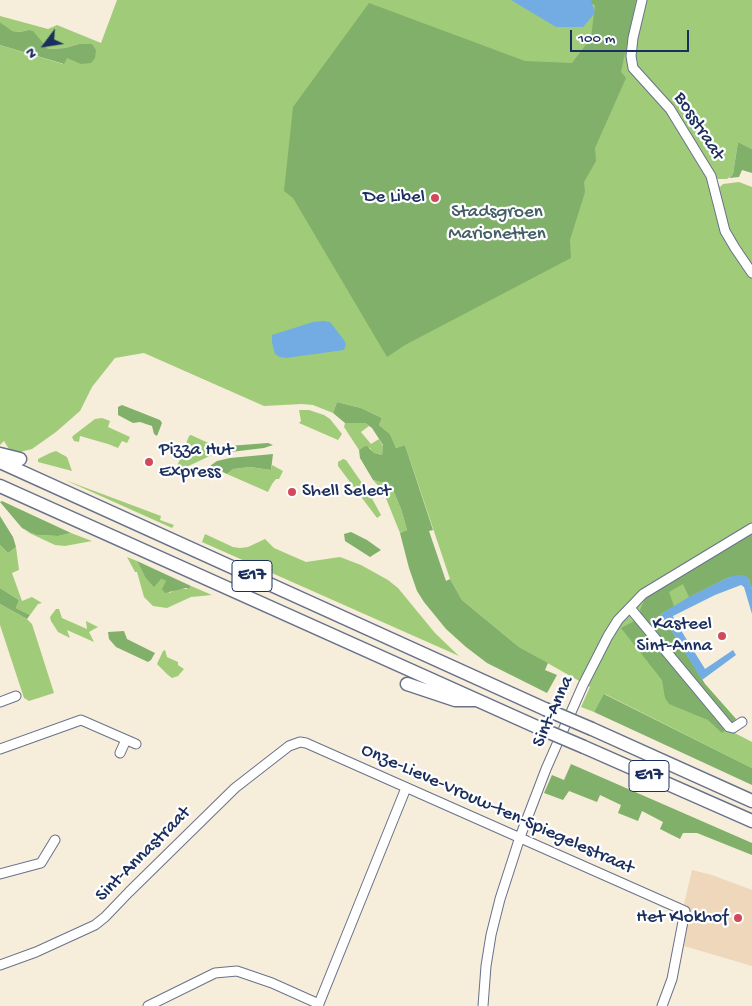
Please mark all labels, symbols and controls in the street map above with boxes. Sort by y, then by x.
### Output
north arrow [20,20,70,70]
scale bar [572,20,691,52]
text: 100 m [578,30,615,48]
text: N [22,45,41,61]
street label: Bosstraat [667,89,729,165]
place label: De Libel [363,187,425,209]
marker: De Libel [429,192,441,204]
park label: Stadsgroen Marionetten [448,202,546,246]
place label: Pizza Hut Express [159,440,233,484]
marker: Pizza Hut Express [143,456,155,468]
place label: Shell Select [302,481,391,503]
marker: Shell Select [286,486,298,498]
road number: E17 [232,560,272,592]
place label: Kasteel Sint-Anna [637,614,712,658]
marker: Kasteel Sint-Anna [716,630,728,642]
street label: Sint-Anna [528,673,580,751]
street label: Onze-Lieve-Vrouw-ten-Spiegelestraat [357,739,637,881]
road number: E17 [629,760,669,791]
street label: Sint-Annastraat [91,802,197,908]
place label: Het Klokhof [636,907,728,929]
marker: Het Klokhof [732,912,744,924]

